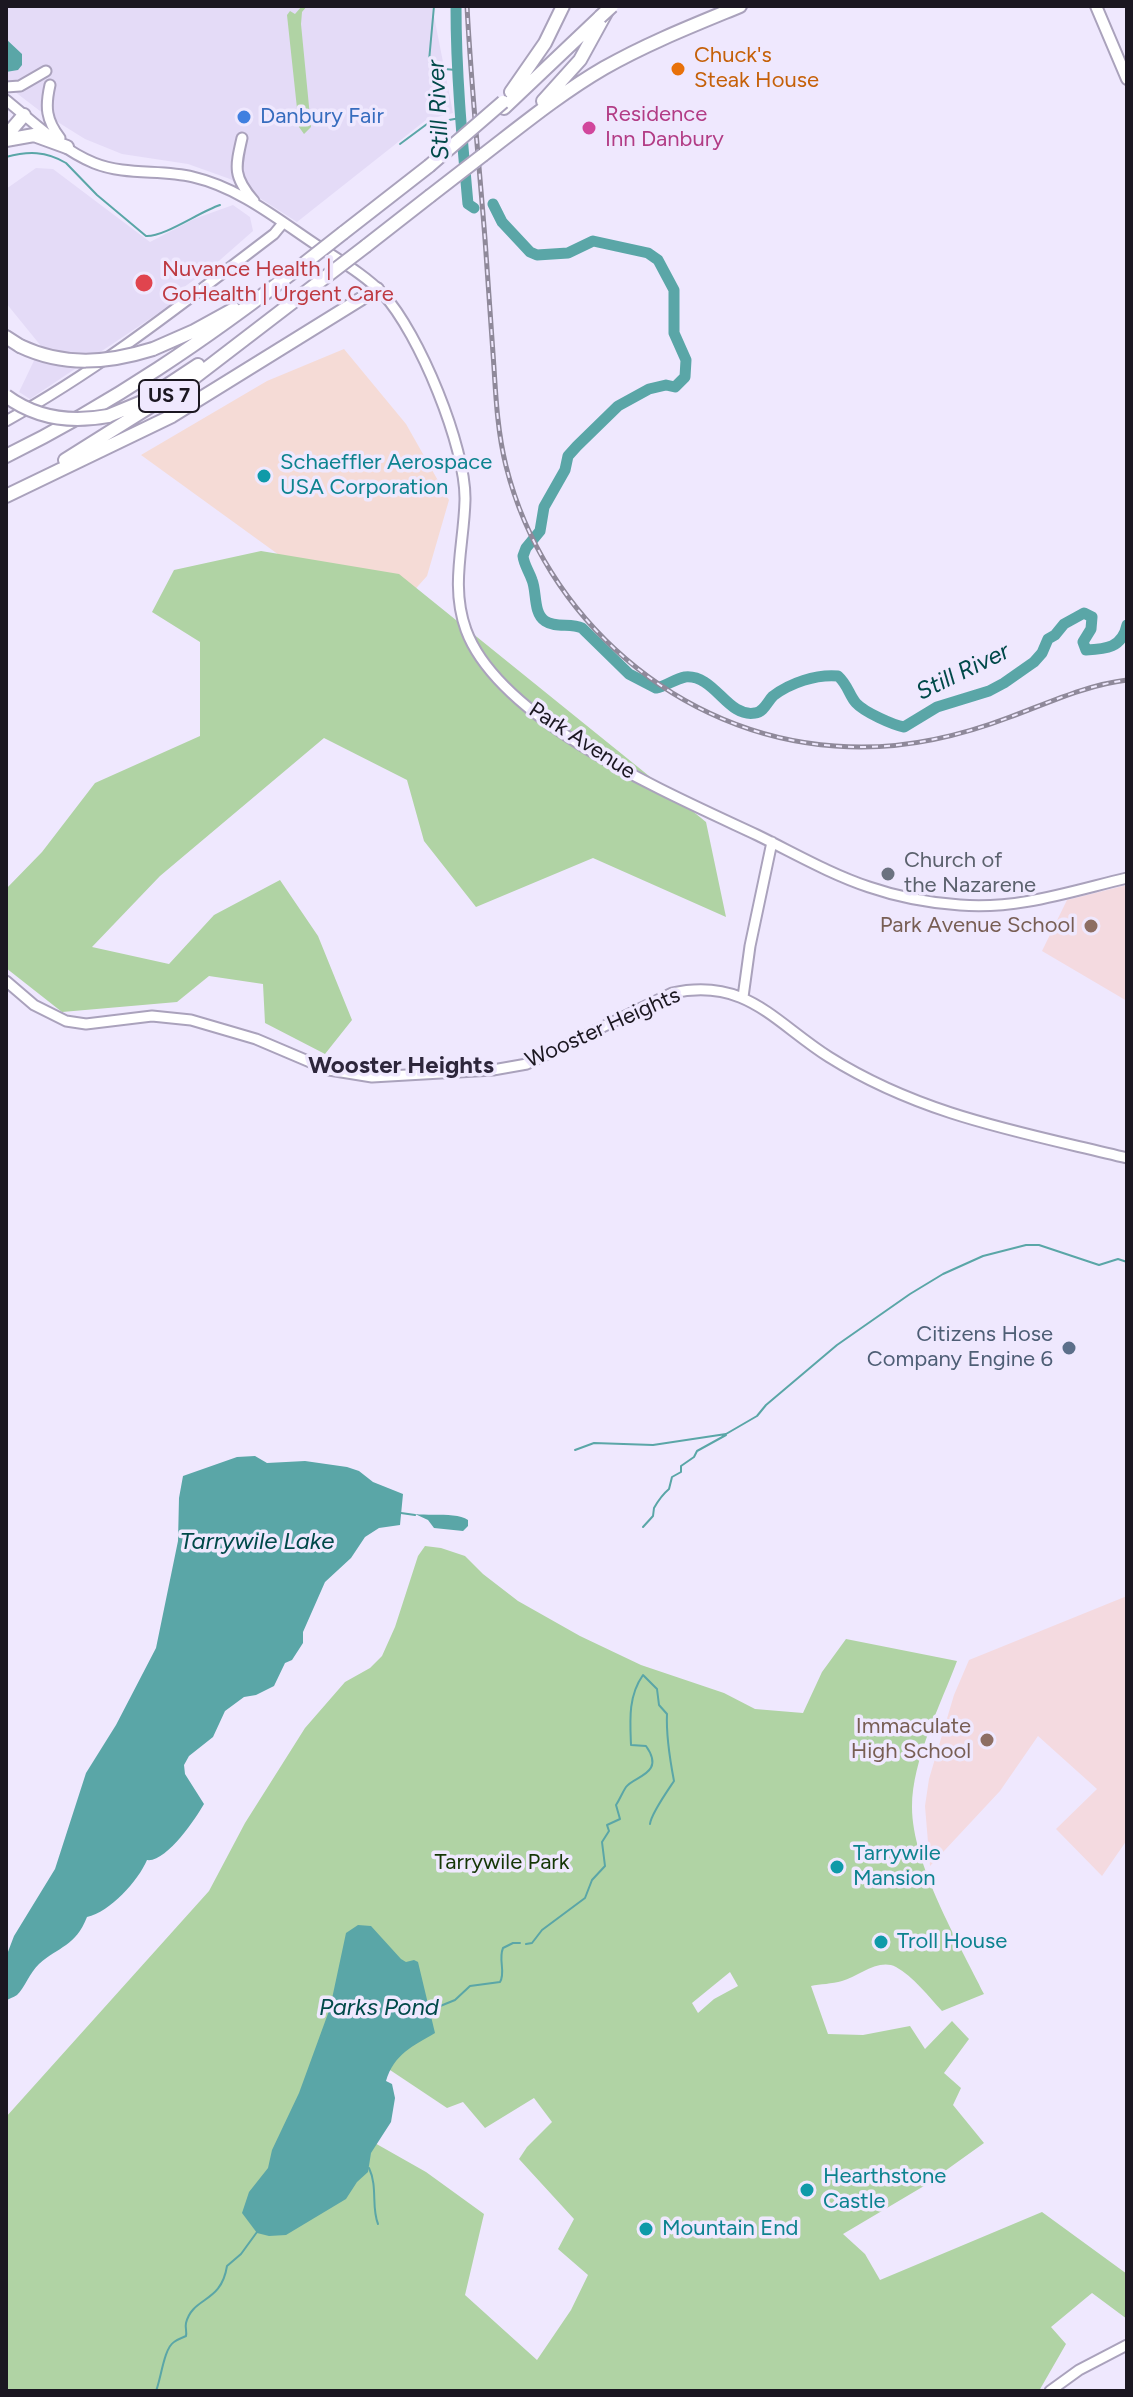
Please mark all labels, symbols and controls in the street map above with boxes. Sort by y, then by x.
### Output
place label: Chuck's Steak House [694,43,819,94]
water label: Still River [422,59,456,161]
marker: Chuck's Steak House [669,60,687,78]
place label: Residence Inn Danbury [605,102,724,154]
place label: Danbury Fair [260,104,384,130]
marker: Danbury Fair [235,108,253,126]
marker: Residence Inn Danbury [580,119,598,137]
place label: Nuvance Health | GoHealth | Urgent Care [162,257,394,308]
marker: Nuvance Health | GoHealth | Urgent Care [133,272,155,294]
road number: US 7 [139,380,199,412]
place label: Schaeffler Aerospace USA Corporation [280,450,492,502]
marker: Schaeffler Aerospace USA Corporation [255,467,273,485]
water label: Still River [912,637,1014,707]
street label: Park Avenue [524,697,640,785]
place label: Church of the Nazarene [904,848,1036,900]
marker: Church of the Nazarene [879,865,897,883]
place label: Park Avenue School [880,913,1075,939]
marker: Park Avenue School [1082,917,1100,935]
street label: Wooster Heights [522,982,684,1074]
district label: Wooster Heights [308,1052,494,1080]
place label: Citizens Hose Company Engine 6 [867,1322,1053,1374]
marker: Citizens Hose Company Engine 6 [1060,1339,1078,1357]
water label: Tarrywile Lake [180,1528,334,1556]
place label: Immaculate High School [851,1714,971,1766]
marker: Immaculate High School [978,1731,996,1749]
place label: Tarrywile Mansion [853,1841,941,1892]
park label: Tarrywile Park [435,1850,569,1876]
marker: Tarrywile Mansion [828,1858,846,1876]
place label: Troll House [897,1929,1007,1955]
marker: Troll House [872,1933,890,1951]
water label: Parks Pond [319,1994,439,2022]
place label: Hearthstone Castle [823,2164,946,2216]
marker: Hearthstone Castle [798,2181,816,2199]
place label: Mountain End [662,2216,798,2242]
marker: Mountain End [637,2220,655,2238]

